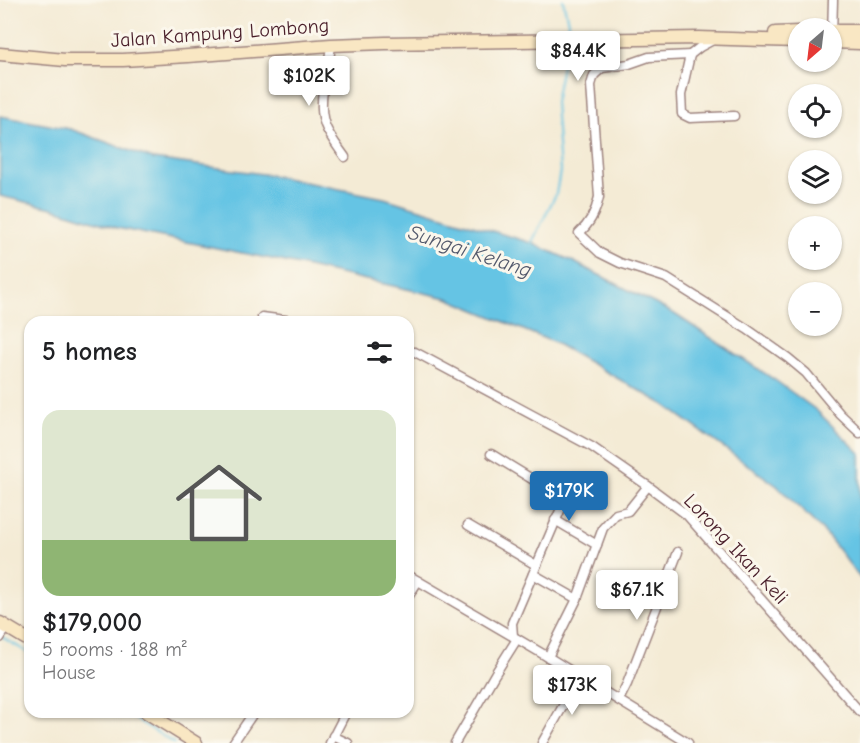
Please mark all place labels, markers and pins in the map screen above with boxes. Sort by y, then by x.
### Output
pin: $84.4K [529,31,627,82]
pin: $102K [267,56,351,107]
pin: $179K [527,471,611,522]
pin: $67.1K [588,570,686,621]
pin: $173K [530,665,614,716]

